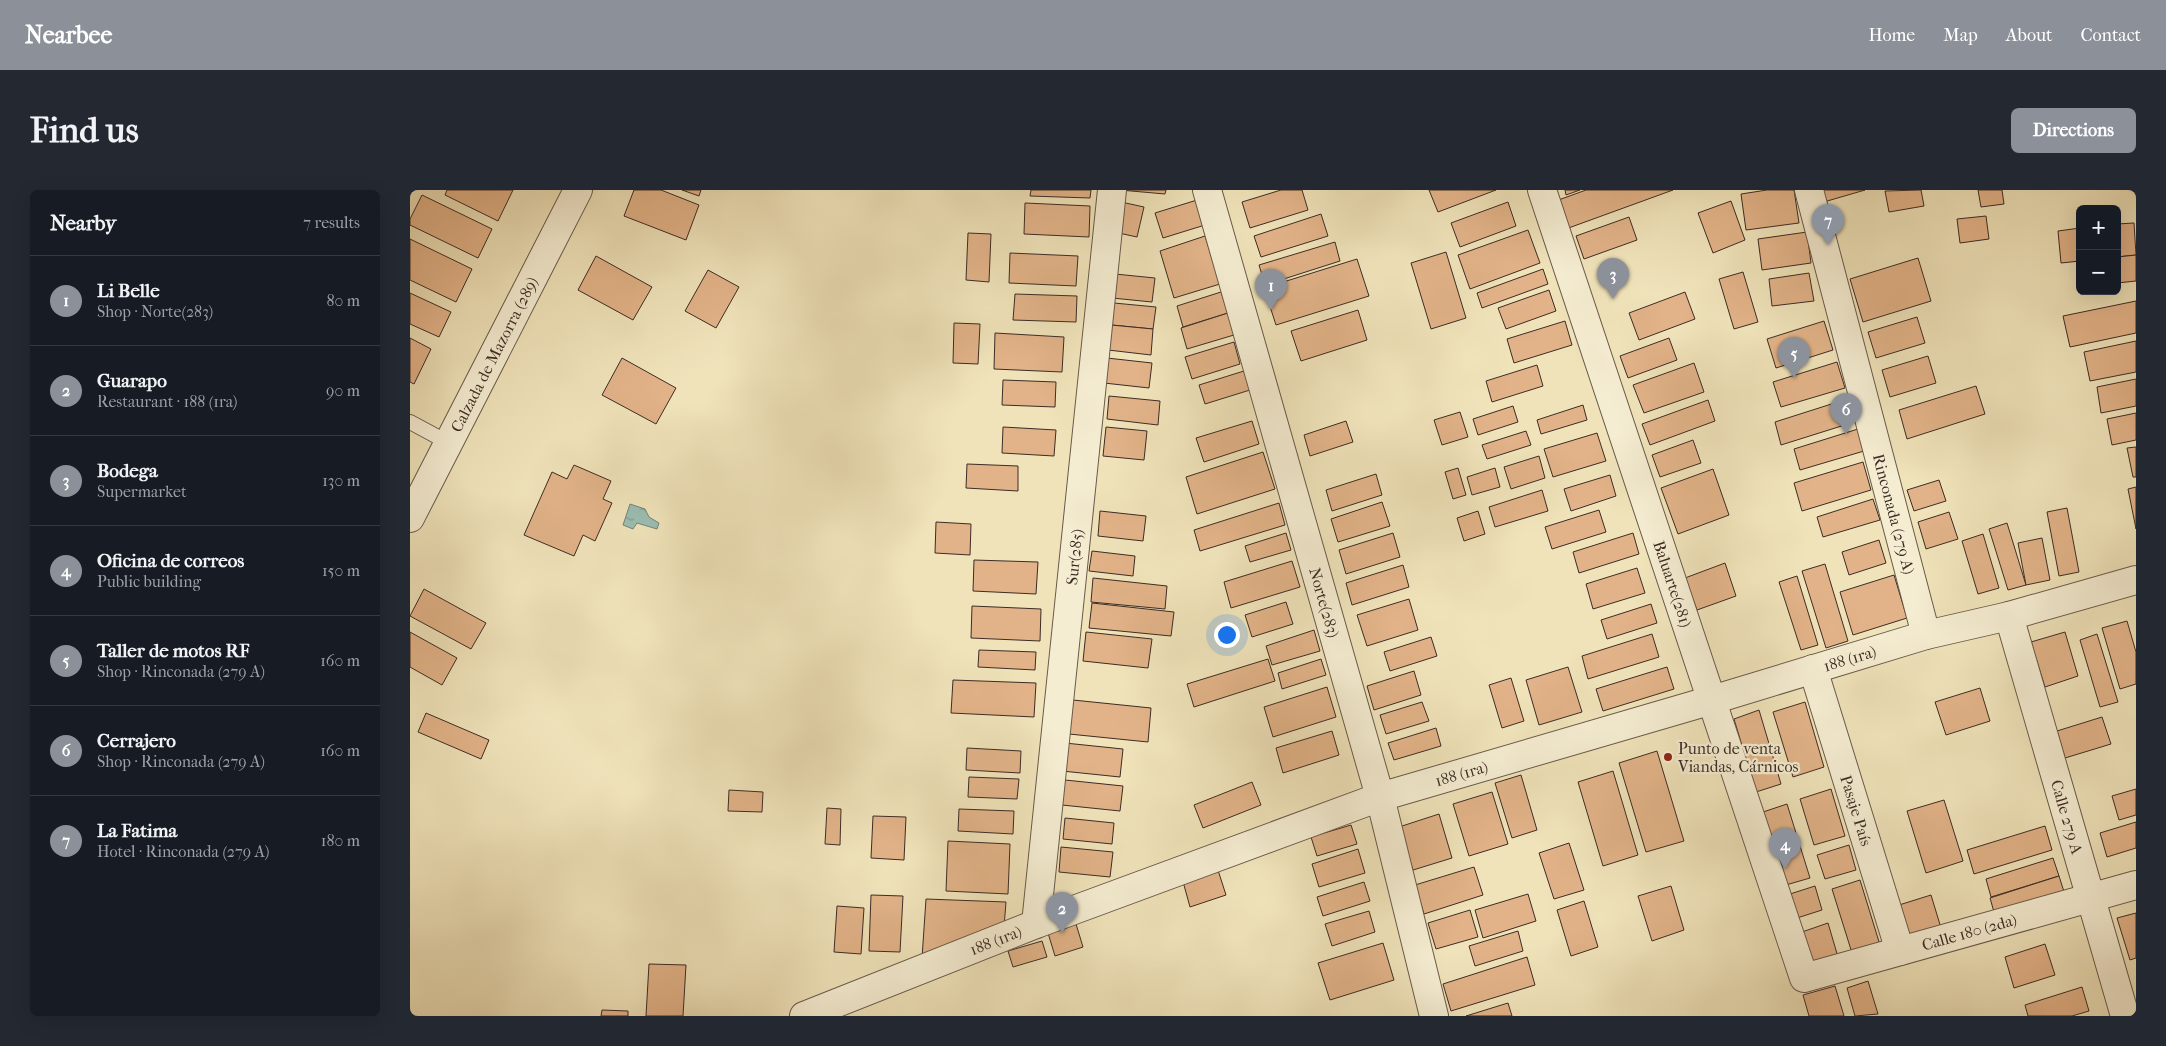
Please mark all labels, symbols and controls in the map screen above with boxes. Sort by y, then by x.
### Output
text: Nearbee [25,21,112,49]
text: Home [1868,25,1915,46]
text: Map [1943,25,1978,46]
text: About [2006,25,2052,46]
text: Contact [2080,25,2141,46]
button: Directions [2011,108,2136,153]
text: Find us [30,110,139,151]
pin: 7 [1812,204,1844,245]
map controls [2076,205,2121,295]
button: + [2076,205,2121,250]
text: Nearby [50,211,116,235]
text: 7 results [303,213,360,232]
button: − [2076,250,2121,295]
pin: 3 [1597,258,1629,299]
pin: 1 [1255,269,1287,310]
street label: Calzada de Mazorra (289) [447,274,542,435]
text: Li Belle [97,280,160,302]
text: 1 [63,291,69,310]
text: 80 m [326,291,360,310]
text: Shop · Norte(283) [97,302,213,321]
pin: 5 [1778,337,1810,378]
text: Guarapo [97,370,167,392]
text: 2 [62,381,70,400]
text: 90 m [326,381,360,400]
text: Restaurant · 188 (1ra) [97,392,238,411]
pin: 6 [1830,393,1862,434]
street label: Rinconada (279 A) [1869,452,1919,576]
text: Bodega [97,460,158,482]
text: 3 [63,471,69,490]
text: 130 m [322,471,360,490]
text: Supermarket [97,482,187,501]
street label: Sur(285) [1062,528,1087,586]
street label: Baluarte(281) [1649,538,1696,630]
text: Oficina de correos [97,550,244,572]
text: 4 [61,561,71,580]
text: 150 m [322,561,360,580]
street label: Norte(283) [1305,565,1343,640]
text: Public building [97,572,201,591]
your location [1214,622,1240,648]
text: Taller de motos RF [97,640,249,662]
street label: 188 (1ra) [1821,642,1878,676]
text: 5 [63,651,69,670]
text: 160 m [320,651,360,670]
text: Shop · Rinconada (279 A) [97,662,265,681]
text: Cerrajero [97,730,176,752]
place label: Punto de venta Viandas, Cárnicos [1677,739,1799,776]
text: 6 [62,741,70,760]
text: 160 m [320,741,360,760]
marker: Punto de venta Viandas, Cárnicos [1662,751,1674,763]
text: Shop · Rinconada (279 A) [97,752,265,771]
street label: 188 (1ra) [1433,757,1490,790]
street label: Pasaje País [1836,773,1876,848]
street label: Calle 279 A [2047,778,2087,857]
text: La Fatima [97,820,177,842]
pin: 4 [1769,828,1801,869]
text: 7 [62,831,70,850]
text: 180 m [321,831,360,850]
text: Hotel · Rinconada (279 A) [97,842,269,861]
pin: 2 [1046,892,1078,933]
street label: Calle 180 (2da) [1920,910,2019,955]
street label: 188 (1ra) [967,922,1024,959]

